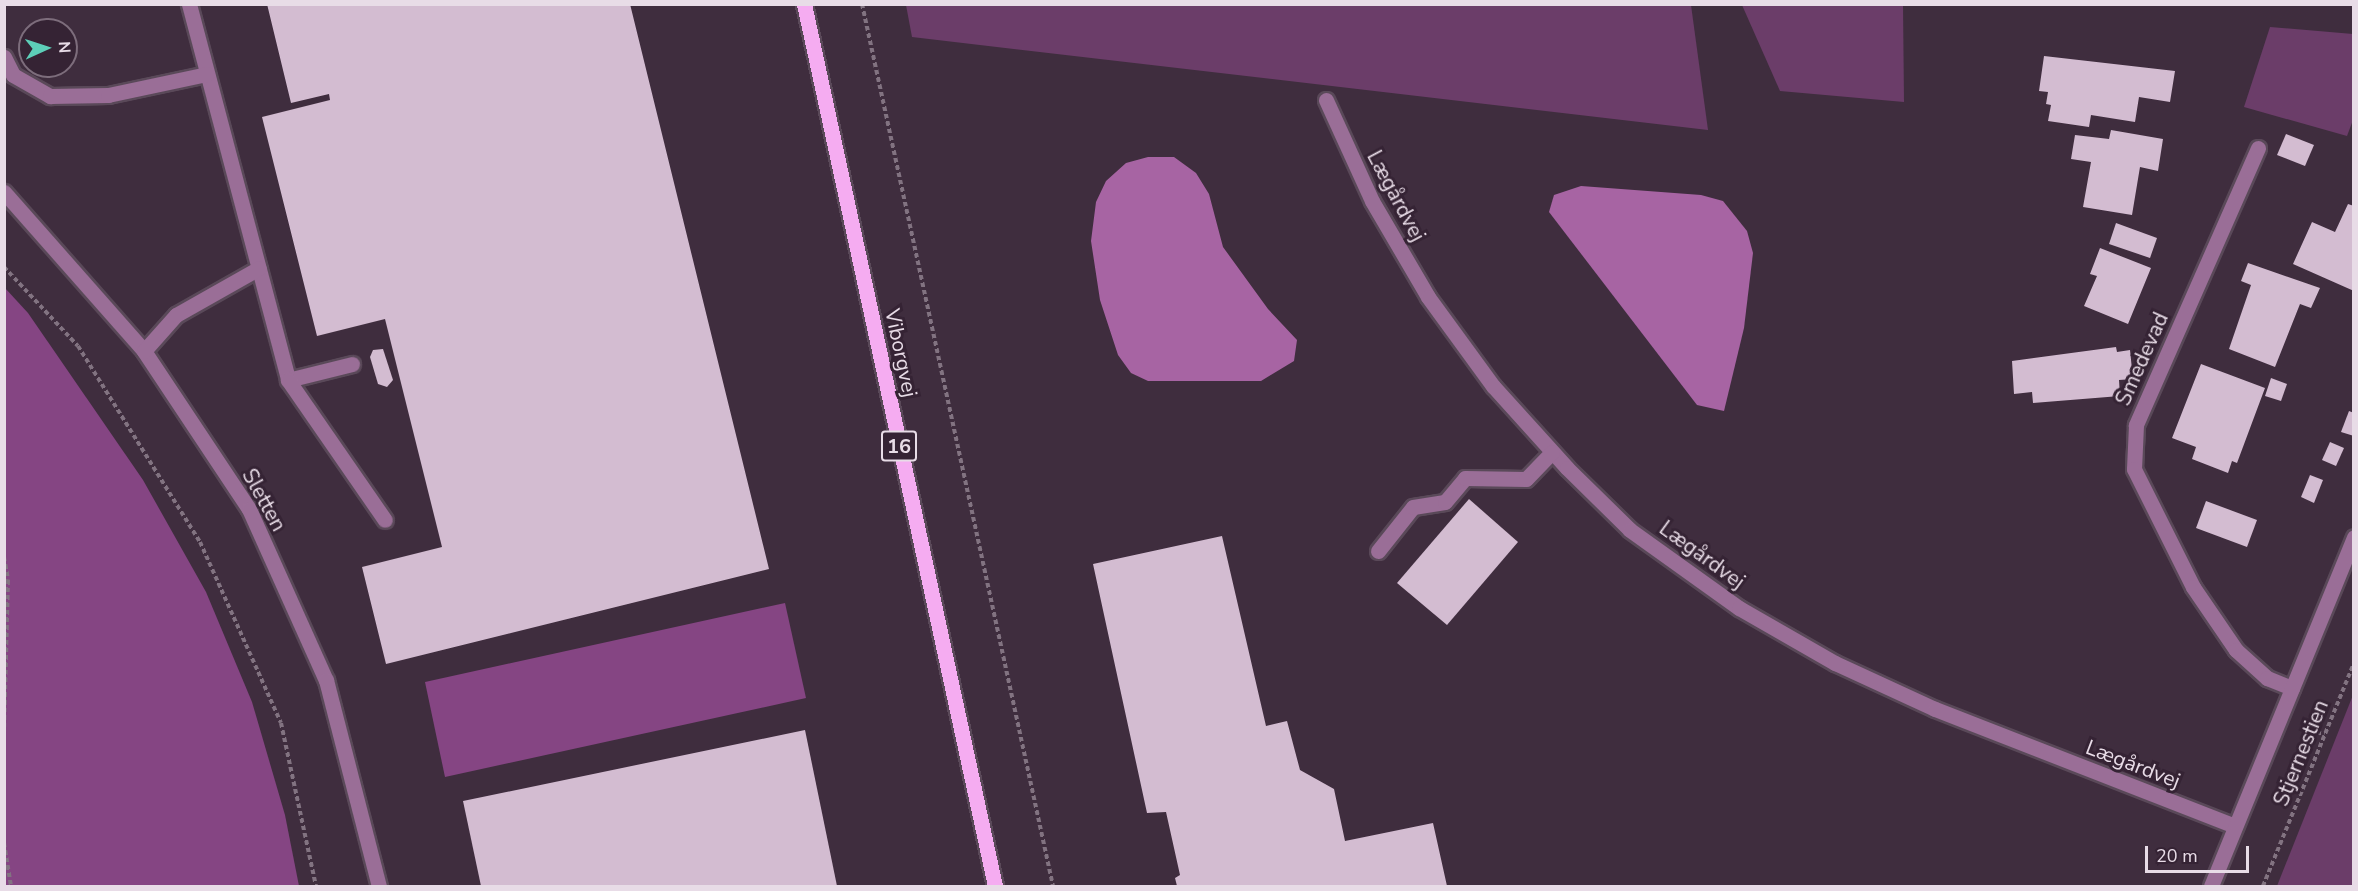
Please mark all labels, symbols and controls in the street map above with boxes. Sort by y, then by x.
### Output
north arrow [18,18,78,78]
text: N [53,41,75,54]
street label: Lægårdvej [1362,146,1430,246]
street label: Viborgvej [879,306,923,400]
street label: Smedevad [2110,309,2174,409]
road number: 16 [881,429,917,463]
street label: Sletten [237,464,291,536]
street label: Lægårdvej [1654,516,1750,594]
street label: Stjernestien [2268,696,2334,810]
street label: Lægårdvej [2082,734,2184,794]
scale bar [2148,834,2252,872]
text: 20 m [2156,844,2198,868]

